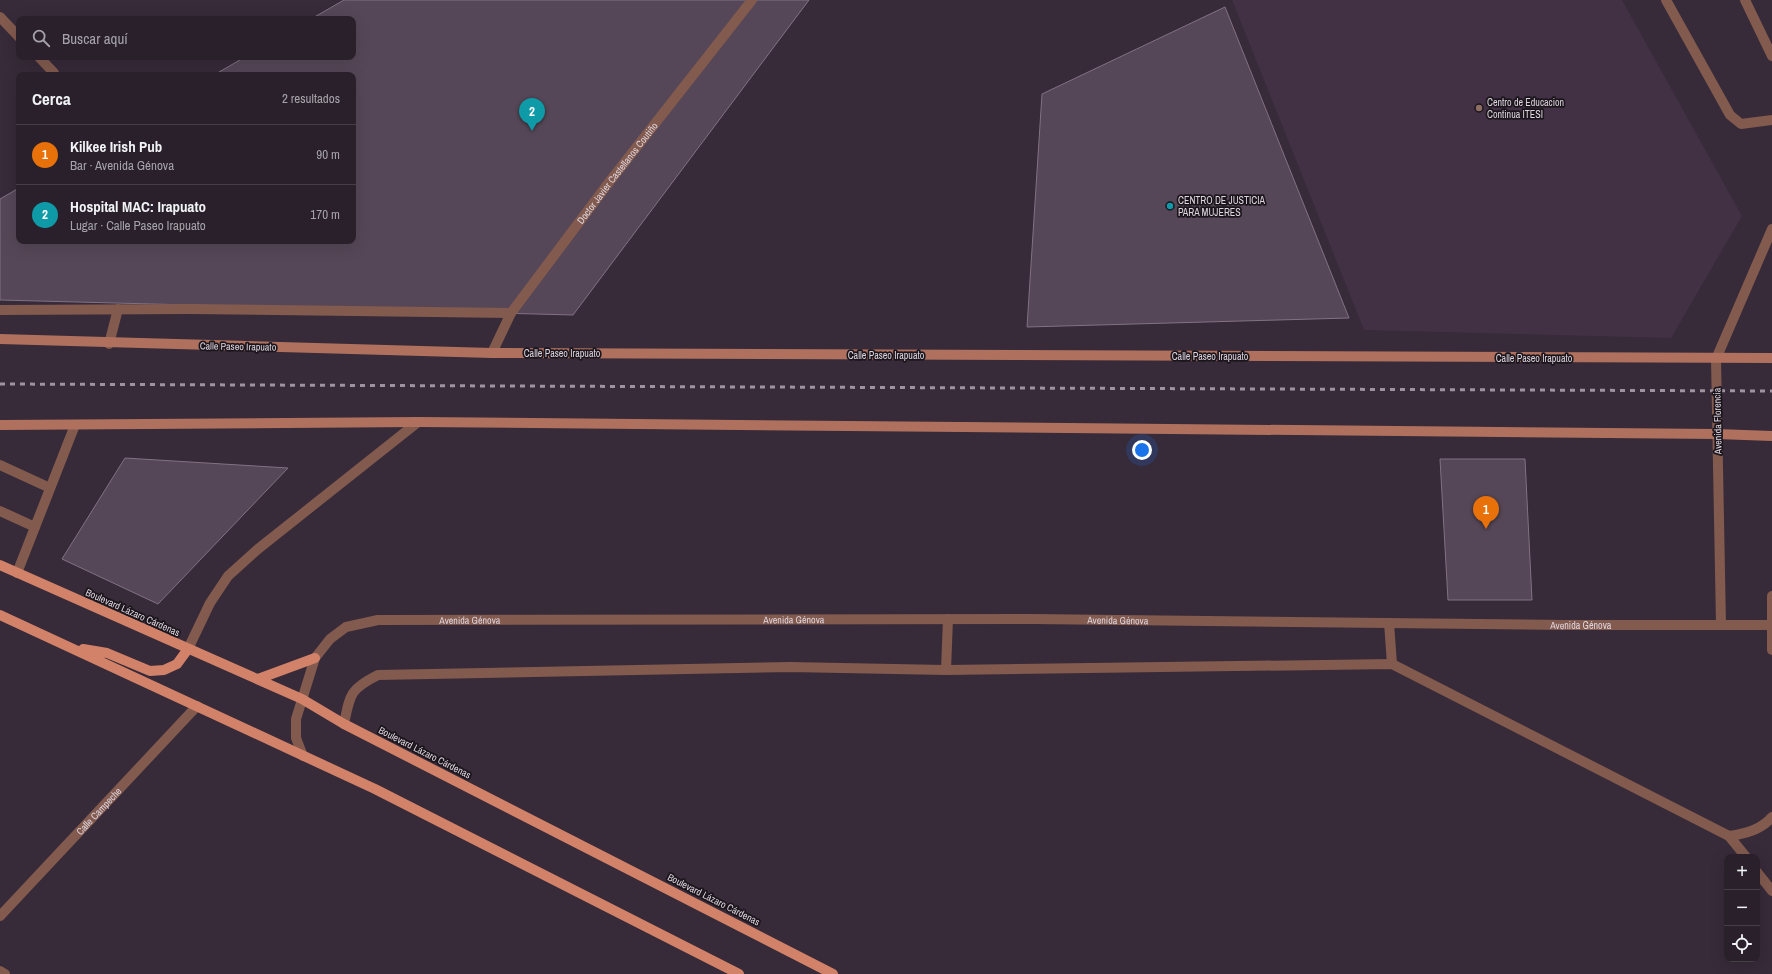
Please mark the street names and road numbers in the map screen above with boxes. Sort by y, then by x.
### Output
street label: Doctor Javier Castellanos Coutiño [574,119,661,227]
street label: Calle Paseo Irapuato [200,339,277,354]
street label: Calle Paseo Irapuato [524,347,601,360]
street label: Calle Paseo Irapuato [848,349,925,362]
street label: Calle Paseo Irapuato [1172,350,1249,363]
street label: Calle Paseo Irapuato [1496,352,1573,365]
street label: Avenida Florencia [1710,387,1725,455]
street label: Boulevard Lázaro Cárdenas [84,586,182,639]
street label: Avenida Génova [762,613,825,626]
street label: Avenida Génova [438,614,501,627]
street label: Avenida Génova [1086,614,1149,627]
street label: Avenida Génova [1549,619,1612,632]
street label: Boulevard Lázaro Cárdenas [376,723,473,781]
street label: Calle Campeche [73,784,125,838]
street label: Boulevard Lázaro Cárdenas [665,870,762,928]

